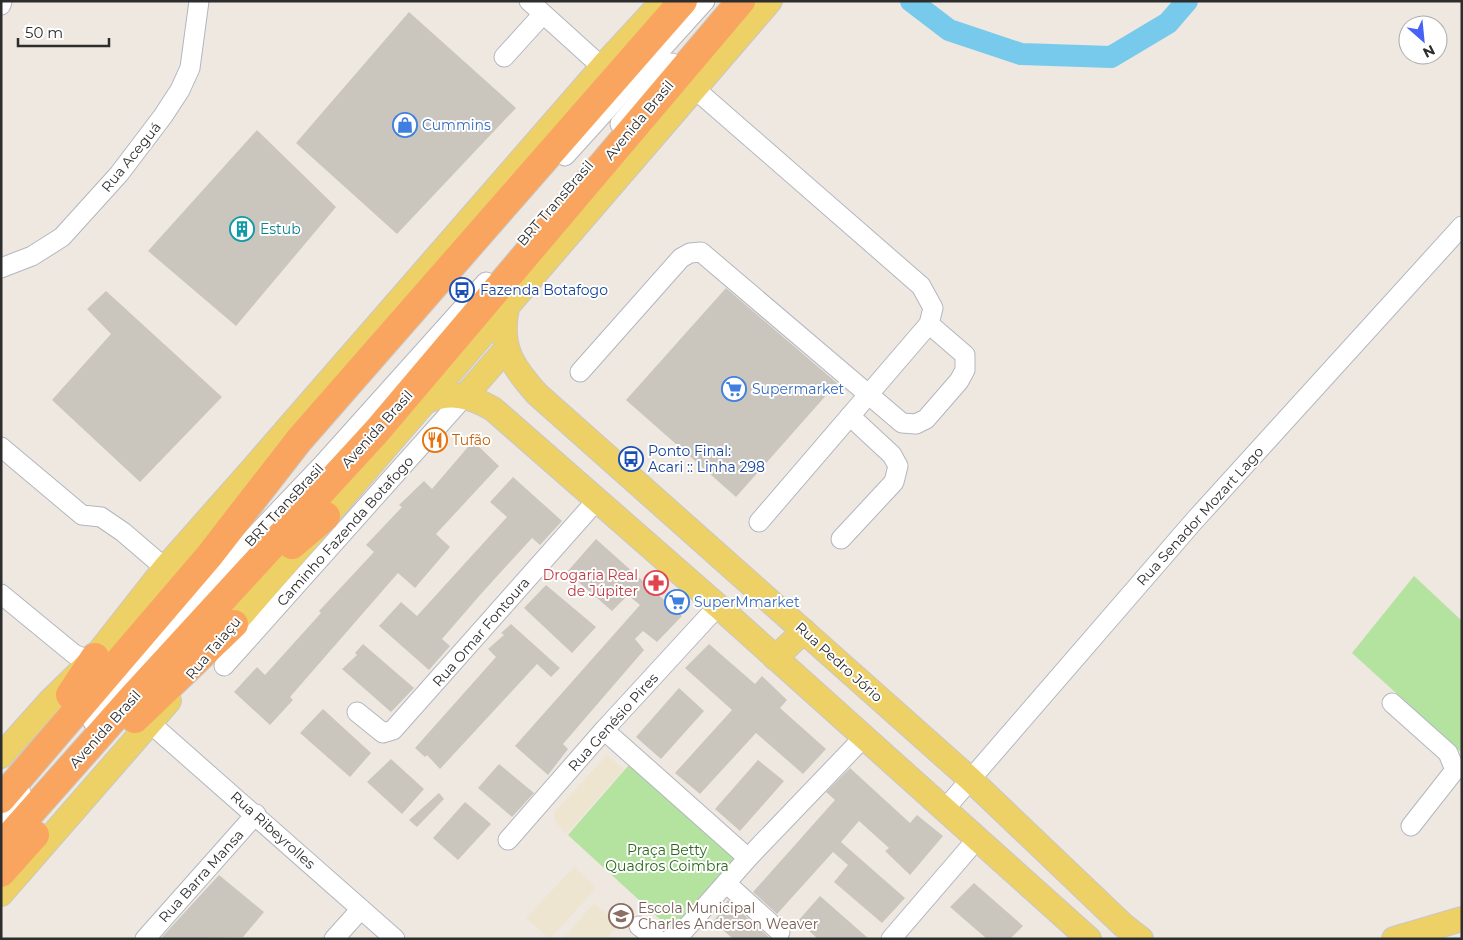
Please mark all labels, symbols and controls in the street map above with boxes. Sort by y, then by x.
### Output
scale bar [18,15,109,47]
north arrow [1398,15,1448,65]
text: 50 m [25,23,63,42]
text: N [1420,41,1438,62]
street label: Avenida Brasil [600,77,678,163]
shop icon: Cummins [392,112,418,138]
place label: Cummins [422,116,491,134]
street label: Rua Aceguá [97,118,165,196]
street label: BRT TransBrasil [513,156,597,250]
building icon: Estub [229,216,255,242]
place label: Estub [260,220,301,238]
bus stop icon: Fazenda Botafogo [449,277,475,303]
place label: Fazenda Botafogo [480,281,608,299]
supermarket icon: Supermarket [721,376,747,402]
place label: Supermarket [752,380,845,398]
street label: Avenida Brasil [337,386,417,472]
restaurant icon: Tufão [422,427,448,453]
place label: Tufão [452,431,491,449]
place label: Ponto Final: Acari :: Linha 298 [648,442,765,476]
street label: Rua Senador Mozart Lago [1133,442,1267,589]
bus stop icon: Ponto Final: Acari :: Linha 298 [618,446,644,472]
street label: Caminho Fazenda Botafogo [273,452,417,610]
street label: BRT TransBrasil [241,459,327,551]
place label: Drogaria Real de Júpiter [543,566,638,600]
pharmacy icon: Drogaria Real de Júpiter [643,570,669,596]
street label: Rua Omar Fontoura [428,574,534,690]
supermarket icon: SuperMmarket [664,589,690,615]
place label: SuperMmarket [694,593,800,611]
street label: Rua Taiaçu [181,613,245,683]
street label: Rua Pedro Jório [792,618,886,706]
street label: Rua Genésio Pires [564,669,662,775]
street label: Avenida Brasil [65,686,145,772]
street label: Rua Ribeyrolles [227,787,319,873]
street label: Rua Barra Mansa [155,826,247,926]
park label: Praça Betty Quadros Coimbra [605,841,729,875]
place label: Escola Municipal Charles Anderson Weaver [638,899,819,933]
school or university icon: Escola Municipal Charles Anderson Weaver [608,903,634,929]

